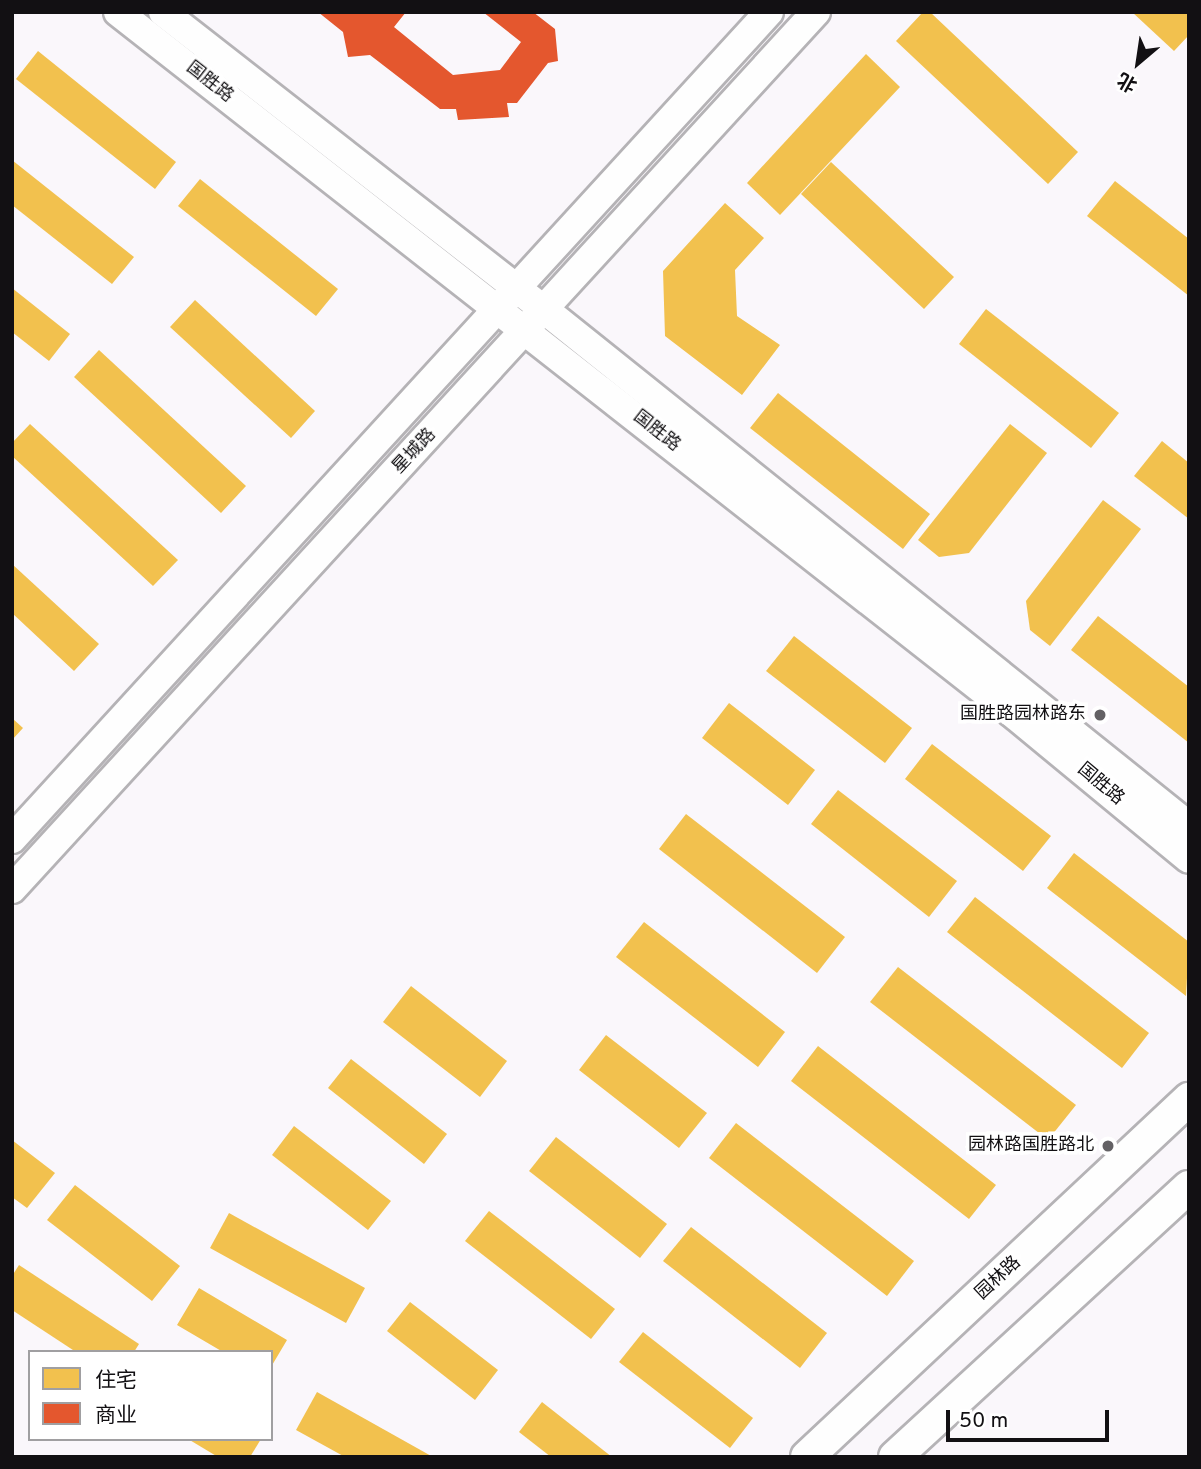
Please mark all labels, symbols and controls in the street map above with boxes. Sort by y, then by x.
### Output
north arrow [1103,28,1173,98]
street label: 国胜路 [181,58,237,108]
text: 北 [1114,66,1142,96]
street label: 国胜路 [628,407,684,457]
street label: 星城路 [389,425,441,479]
place label: 国胜路园林路东 [960,704,1086,726]
marker: 国胜路园林路东 [1092,707,1108,723]
street label: 国胜路 [1072,759,1128,811]
place label: 园林路国胜路北 [968,1135,1094,1157]
marker: 园林路国胜路北 [1100,1138,1116,1154]
street label: 园林路 [972,1253,1026,1305]
legend [28,1350,273,1441]
text: 住宅 [95,1368,137,1395]
scale bar [949,1396,1112,1440]
text: 商业 [95,1403,137,1430]
text: 50 m [959,1408,1008,1435]

